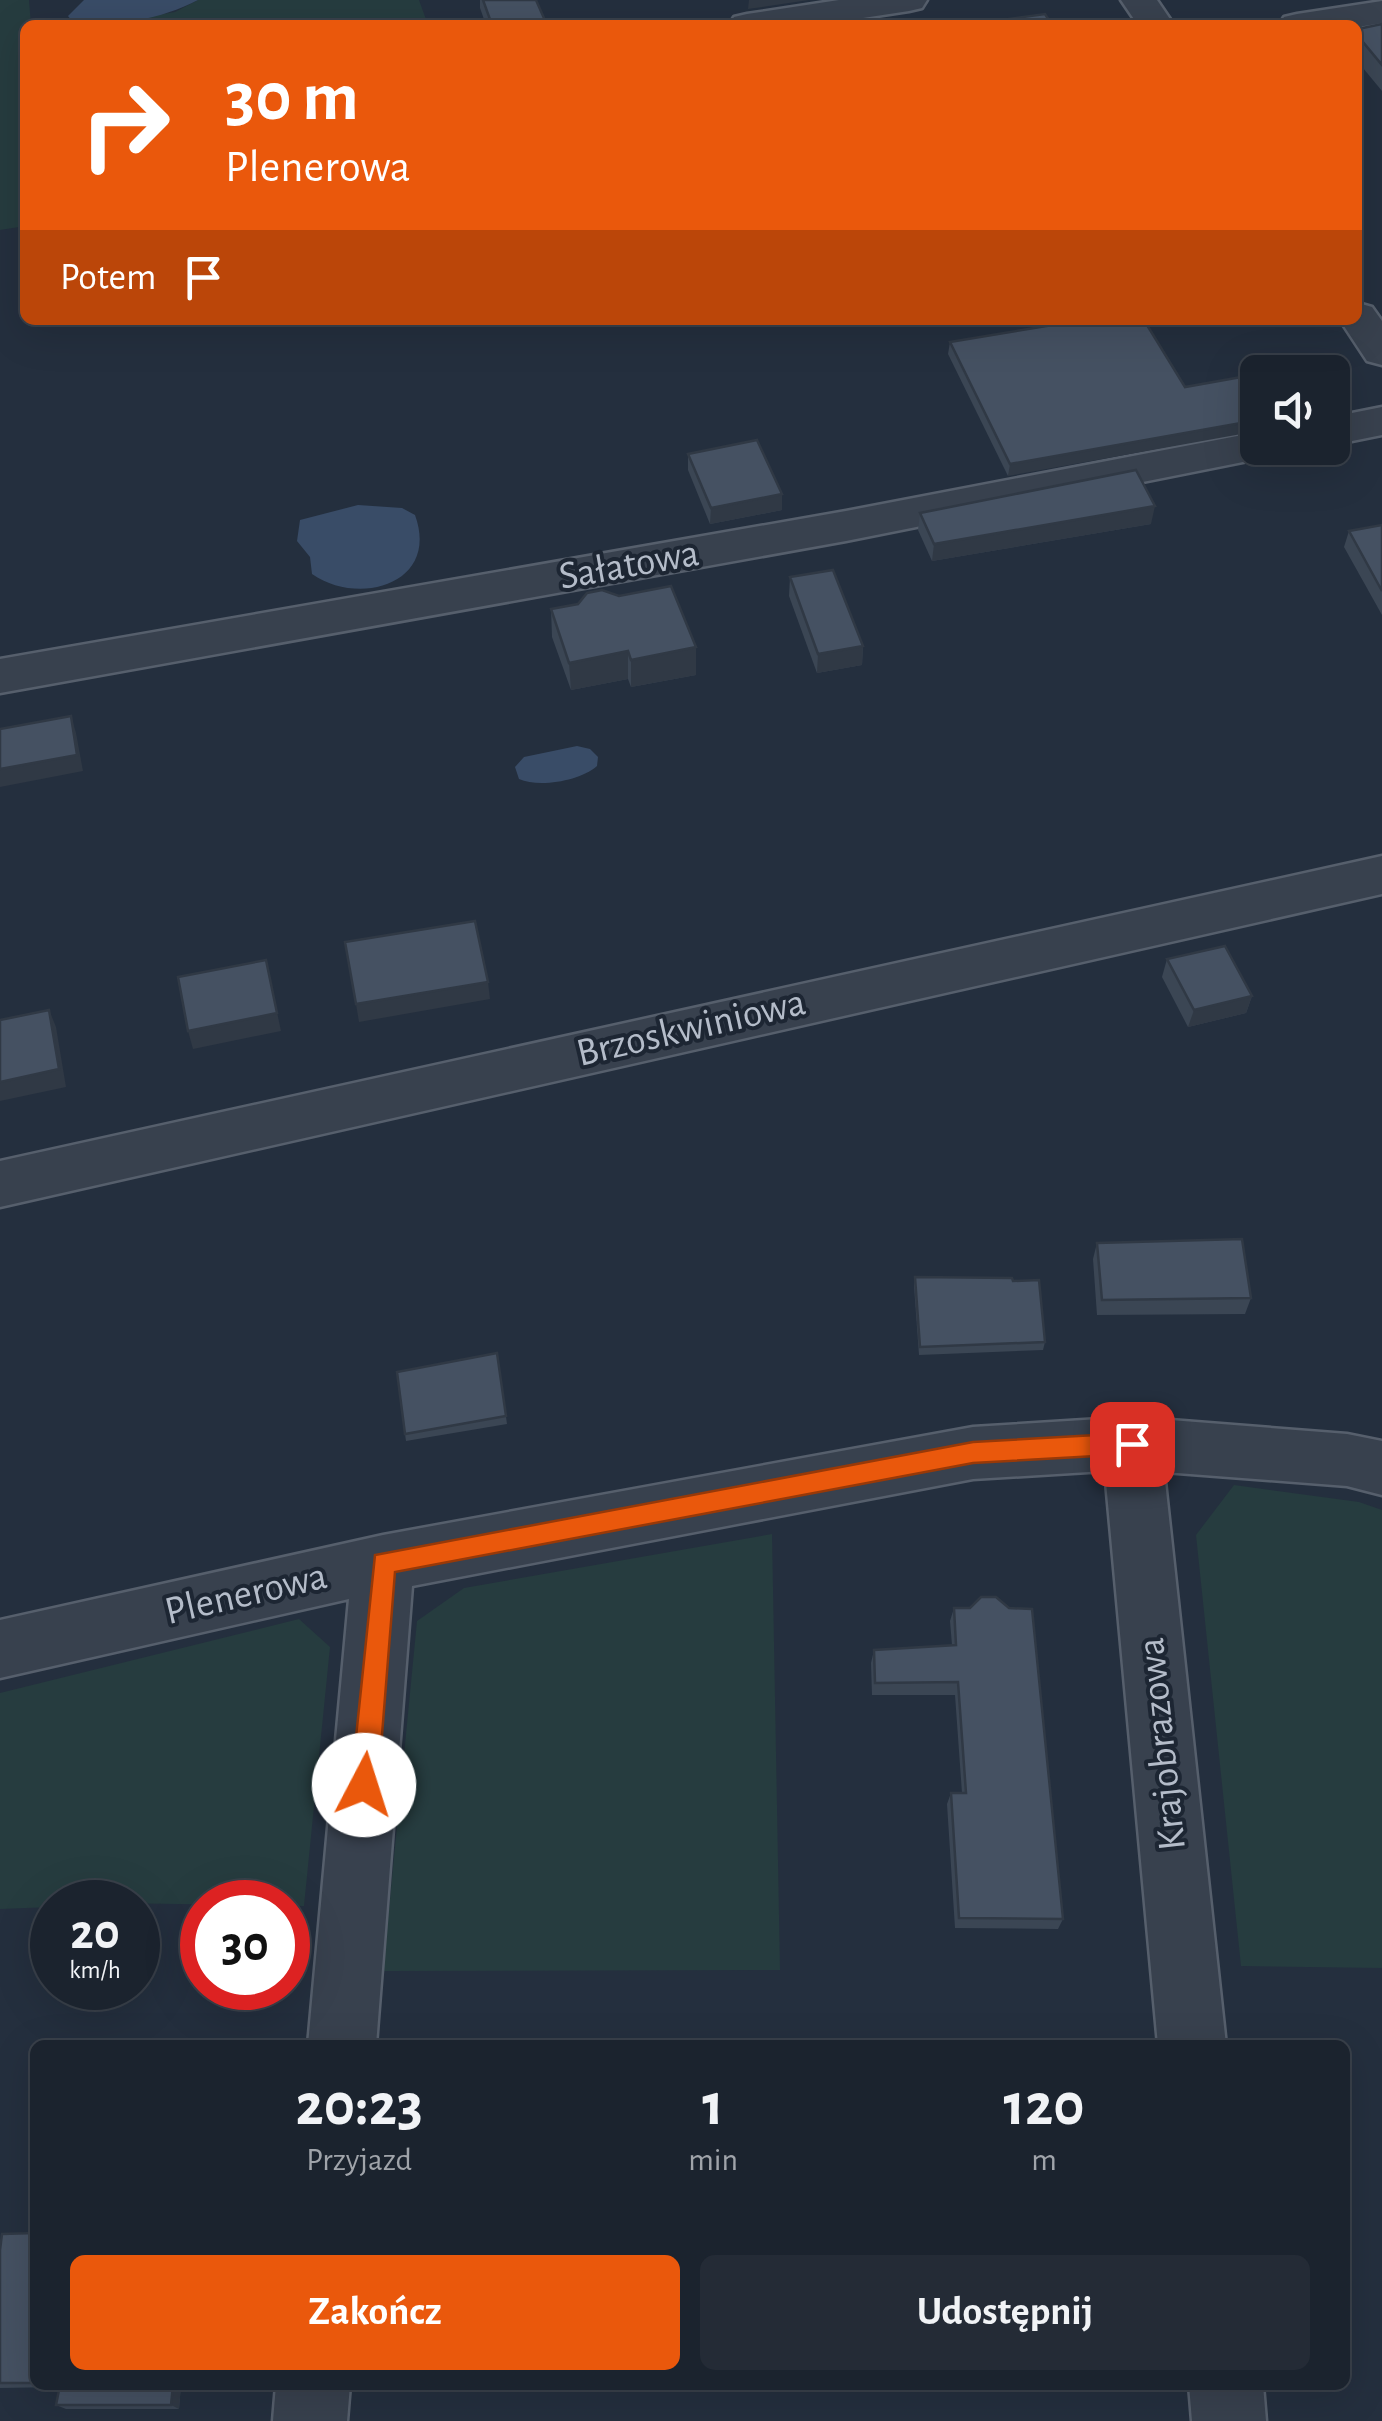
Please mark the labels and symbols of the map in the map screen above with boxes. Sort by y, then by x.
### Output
street label: Sałatowa [556,533,702,597]
street label: Brzoskwiniowa [573,982,809,1074]
pin [1090,1402,1175,1487]
street label: Plenerowa [161,1556,331,1632]
street label: Krajobrazowa [1131,1636,1193,1852]
position arrow [312,1733,416,1837]
speed limit sign: 30 [180,1880,310,2010]

